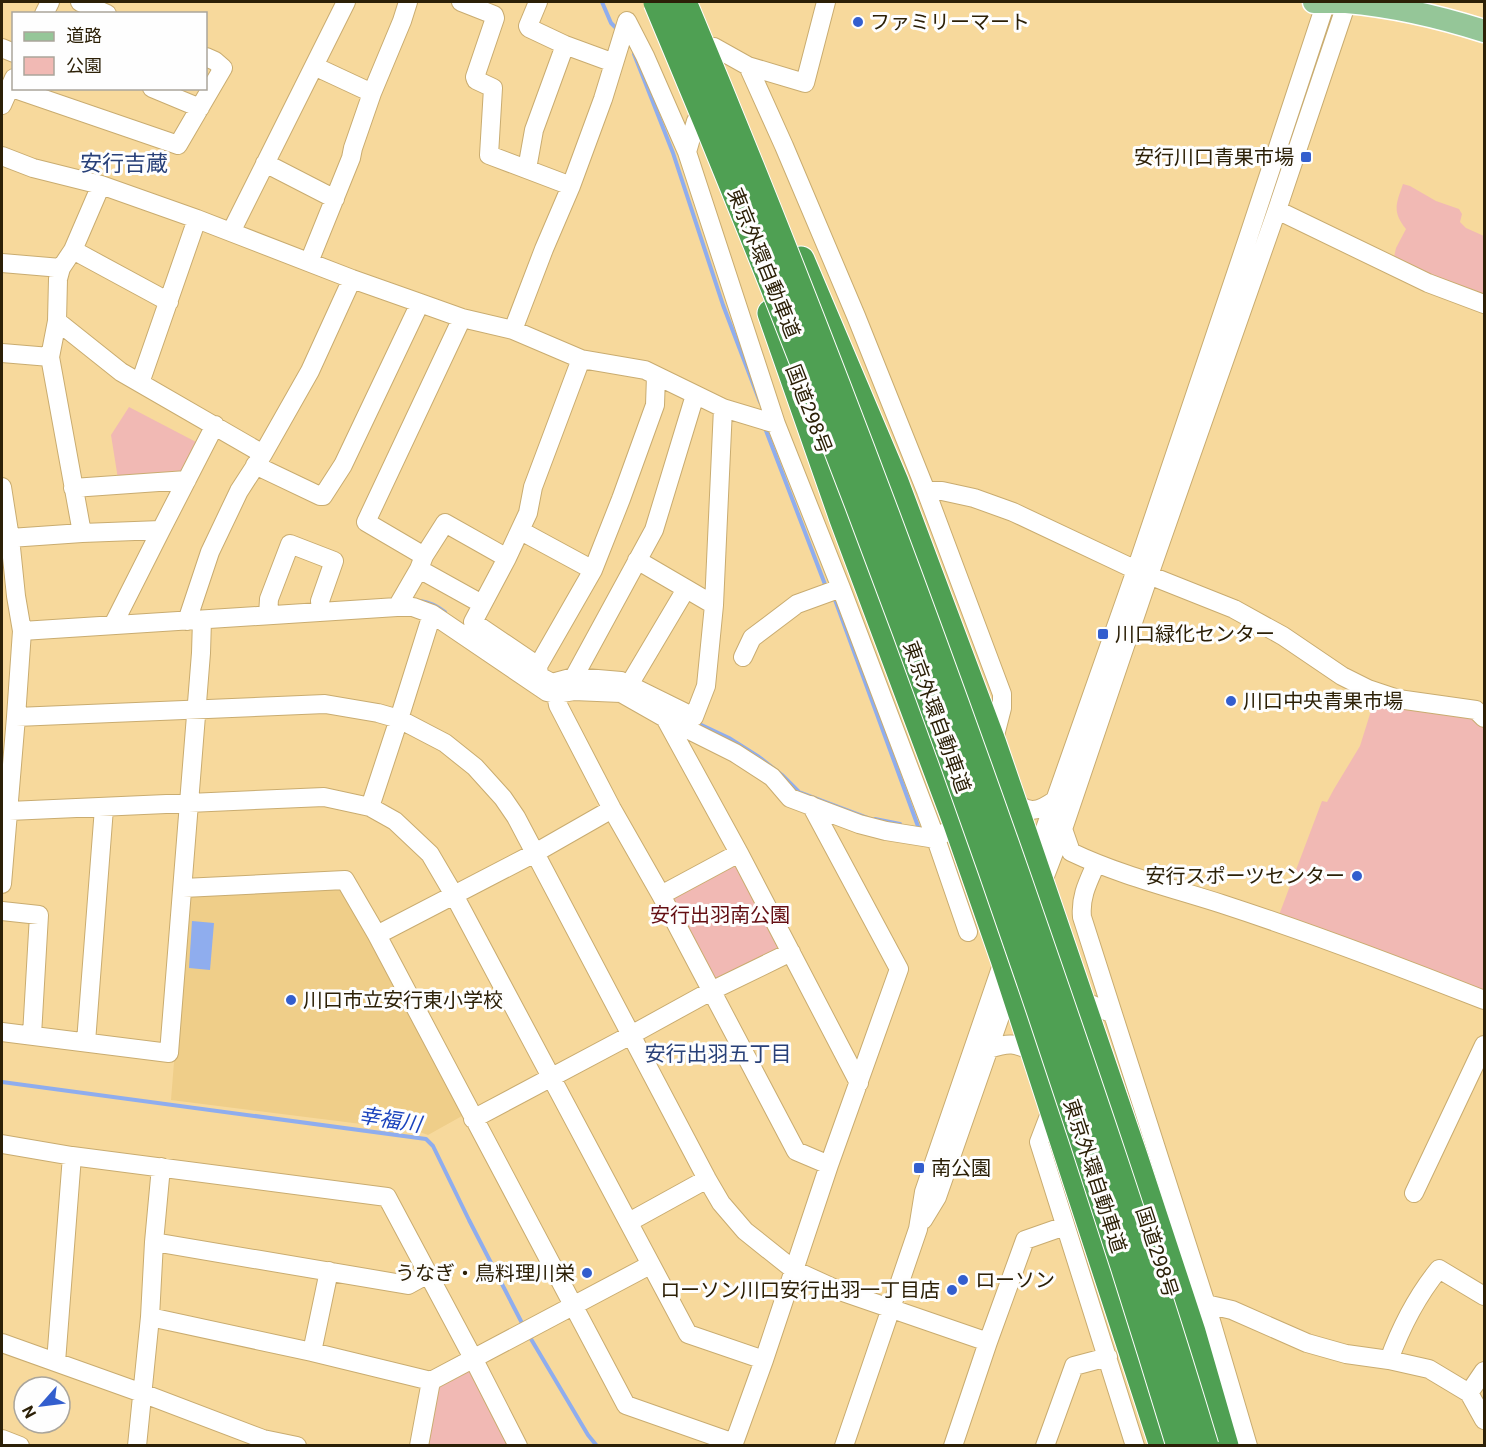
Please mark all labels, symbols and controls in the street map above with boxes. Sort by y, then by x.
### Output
place label: ファミリーマート [870,10,1030,34]
legend [12,12,207,90]
marker: ファミリーマート [851,15,865,29]
text: 道路 [66,25,102,46]
text: 公園 [66,55,102,76]
place label: 安行川口青果市場 [1134,145,1294,169]
marker: 安行川口青果市場 [1299,150,1313,164]
district label: 安行吉蔵 [80,151,168,176]
street label: 東京外環自動車道 [723,184,805,342]
street label: 国道298号 [781,361,837,457]
place label: 川口緑化センター [1115,622,1275,646]
marker: 川口緑化センター [1096,627,1110,641]
street label: 東京外環自動車道 [898,638,976,796]
place label: 川口中央青果市場 [1243,689,1403,713]
marker: 川口中央青果市場 [1224,694,1238,708]
place label: 安行スポーツセンター [1145,864,1345,888]
marker: 安行スポーツセンター [1350,869,1364,883]
park label: 安行出羽南公園 [650,903,790,927]
place label: 川口市立安行東小学校 [303,988,503,1012]
marker: 川口市立安行東小学校 [284,993,298,1007]
district label: 安行出羽五丁目 [645,1042,792,1066]
street label: 東京外環自動車道 [1059,1096,1131,1256]
water label: 幸福川 [357,1103,425,1137]
place label: 南公園 [931,1156,991,1180]
marker: 南公園 [912,1161,926,1175]
street label: 国道298号 [1131,1204,1183,1300]
place label: うなぎ・鳥料理川栄 [395,1261,575,1285]
marker: うなぎ・鳥料理川栄 [580,1266,594,1280]
place label: ローソン [975,1268,1055,1292]
marker: ローソン [956,1273,970,1287]
place label: ローソン川口安行出羽一丁目店 [660,1278,940,1302]
marker: ローソン川口安行出羽一丁目店 [945,1283,959,1297]
north arrow [12,1375,72,1435]
text: N [18,1402,40,1421]

